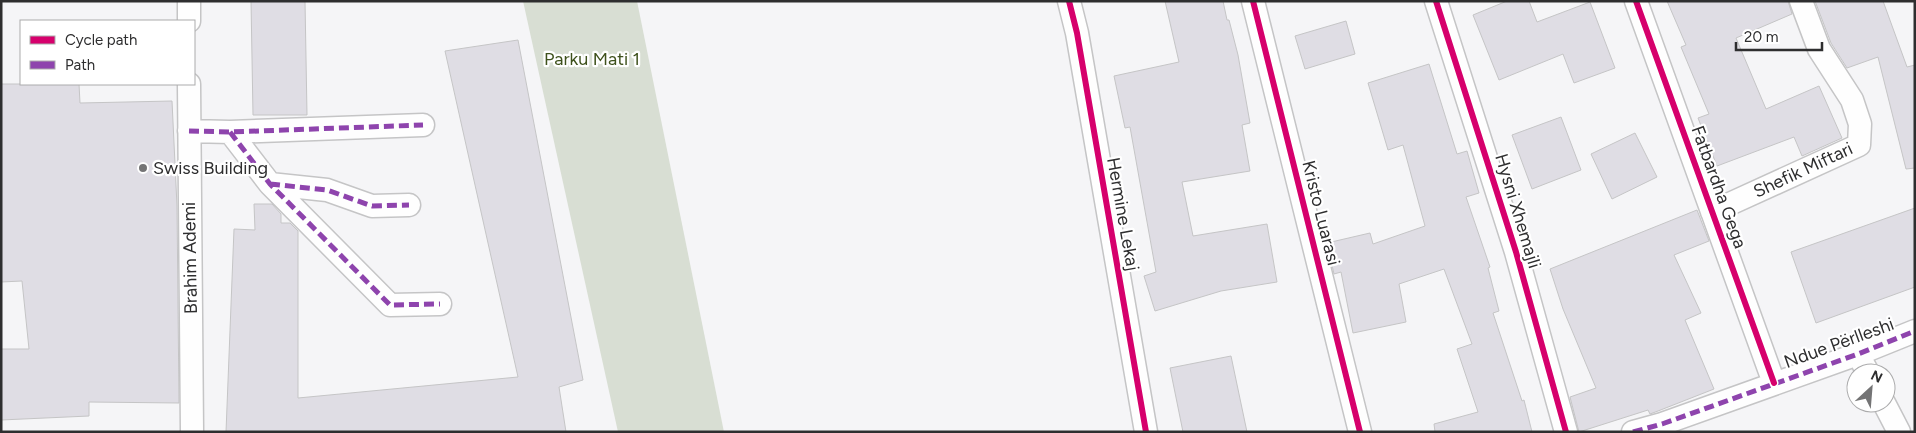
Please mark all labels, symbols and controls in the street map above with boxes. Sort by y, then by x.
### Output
legend [20,20,195,85]
scale bar [1736,20,1822,52]
text: 20 m [1744,28,1778,46]
text: Cycle path [65,31,137,49]
park label: Parku Mati 1 [544,48,640,70]
text: Path [65,56,95,74]
street label: Fatbardha Gega [1687,123,1751,251]
street label: Shefik Miftari [1750,137,1856,203]
street label: Hysni Xhemajli [1490,151,1546,271]
street label: Hermine Lekaj [1102,155,1144,273]
place label: Swiss Building [153,157,268,179]
street label: Kristo Luarasi [1297,158,1345,268]
marker: Swiss Building [137,162,149,174]
street label: Brahim Ademi [178,202,202,314]
street label: Ndue Përlleshi [1781,313,1897,373]
north arrow [1846,363,1896,413]
text: N [1868,367,1885,387]

